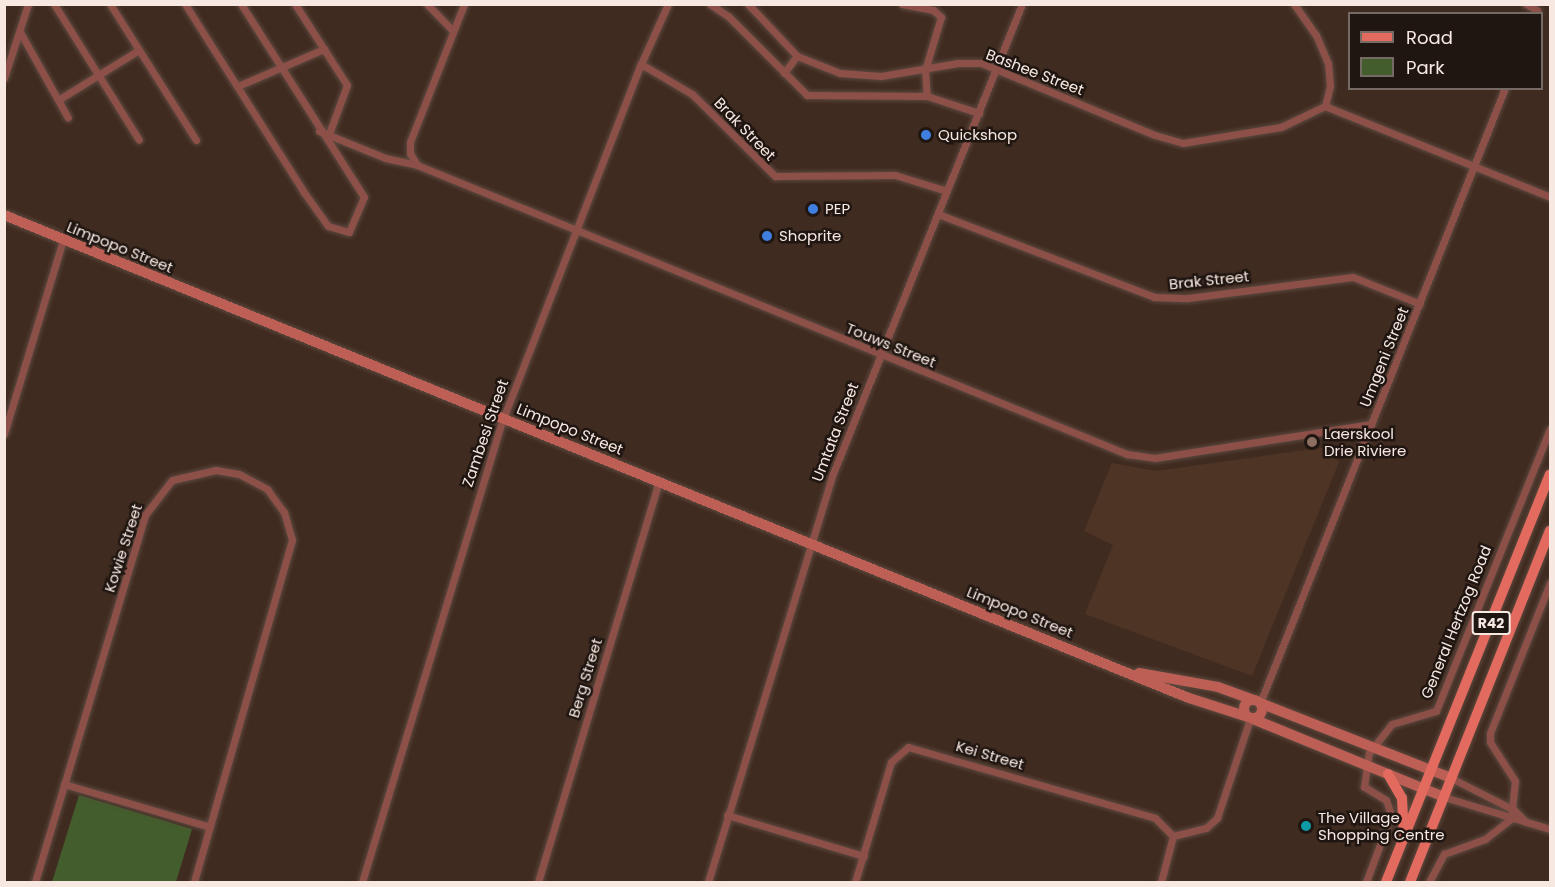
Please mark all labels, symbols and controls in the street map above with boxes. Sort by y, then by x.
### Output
legend [1348,12,1543,90]
text: Road [1406,25,1453,50]
street label: Bashee Street [984,45,1086,99]
text: Park [1406,55,1445,80]
street label: Brak Street [711,94,779,164]
place label: Quickshop [938,126,1017,144]
marker: Quickshop [919,128,933,142]
place label: PEP [825,200,850,218]
marker: PEP [806,202,820,216]
street label: Limpopo Street [64,217,176,277]
place label: Shoprite [779,227,841,245]
marker: Shoprite [760,229,774,243]
street label: Brak Street [1168,267,1250,293]
street label: Umgeni Street [1356,304,1412,410]
street label: Touws Street [843,319,939,371]
street label: Zambesi Street [458,377,512,489]
street label: Umtata Street [808,380,862,484]
street label: Limpopo Street [514,399,626,459]
place label: Laerskool Drie Riviere [1324,424,1406,459]
marker: Laerskool Drie Riviere [1305,435,1319,449]
street label: Kowie Street [100,502,146,594]
street label: General Hertzog Road [1417,543,1495,701]
street label: Limpopo Street [964,582,1076,642]
road number: R42 [1472,612,1510,634]
street label: Berg Street [564,636,606,720]
street label: Kei Street [954,737,1026,773]
place label: The Village Shopping Centre [1318,808,1445,843]
marker: The Village Shopping Centre [1299,819,1313,833]

